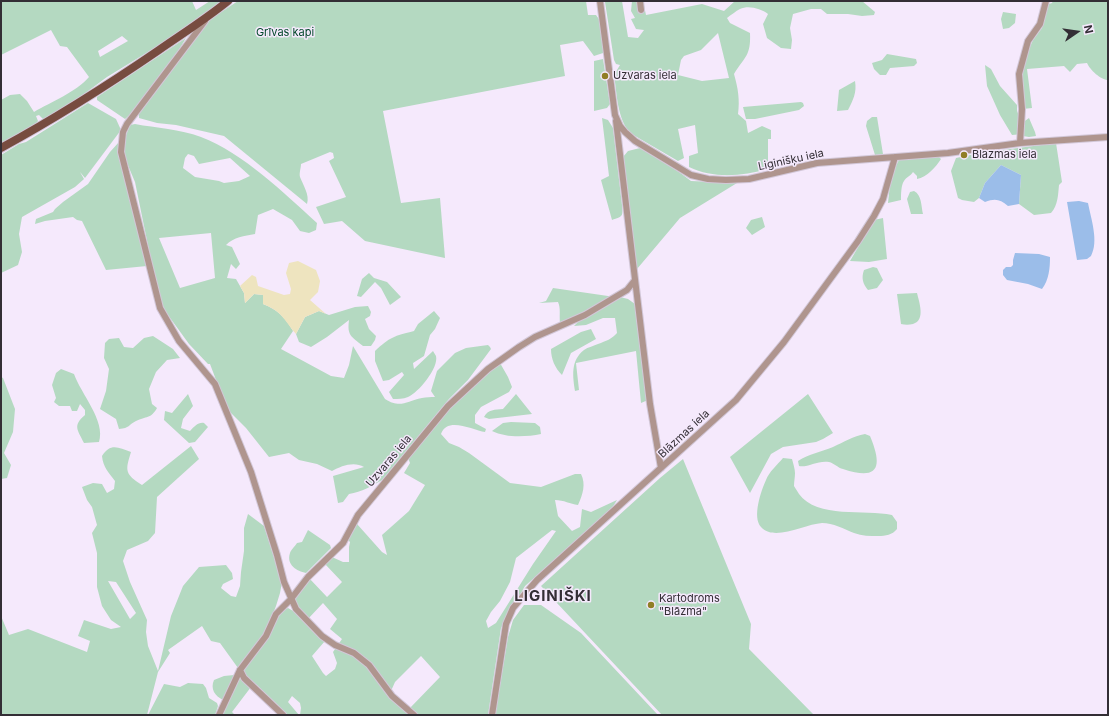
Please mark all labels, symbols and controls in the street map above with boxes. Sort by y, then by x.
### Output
north arrow [1057,12,1097,52]
text: N [1081,24,1096,35]
park label: Grīvas kapi [256,26,314,40]
place label: Uzvaras iela [613,69,677,83]
marker: Uzvaras iela [600,71,610,81]
street label: Liginišķu iela [757,147,825,173]
place label: Blazmas iela [972,148,1037,162]
marker: Blazmas iela [959,150,969,160]
street label: Blāzmas iela [656,407,712,461]
street label: Uzvaras iela [363,432,415,490]
district label: LIGINIŠKI [514,587,592,605]
place label: Kartodroms "Blāzma" [659,592,720,618]
marker: Kartodroms "Blāzma" [646,600,656,610]

